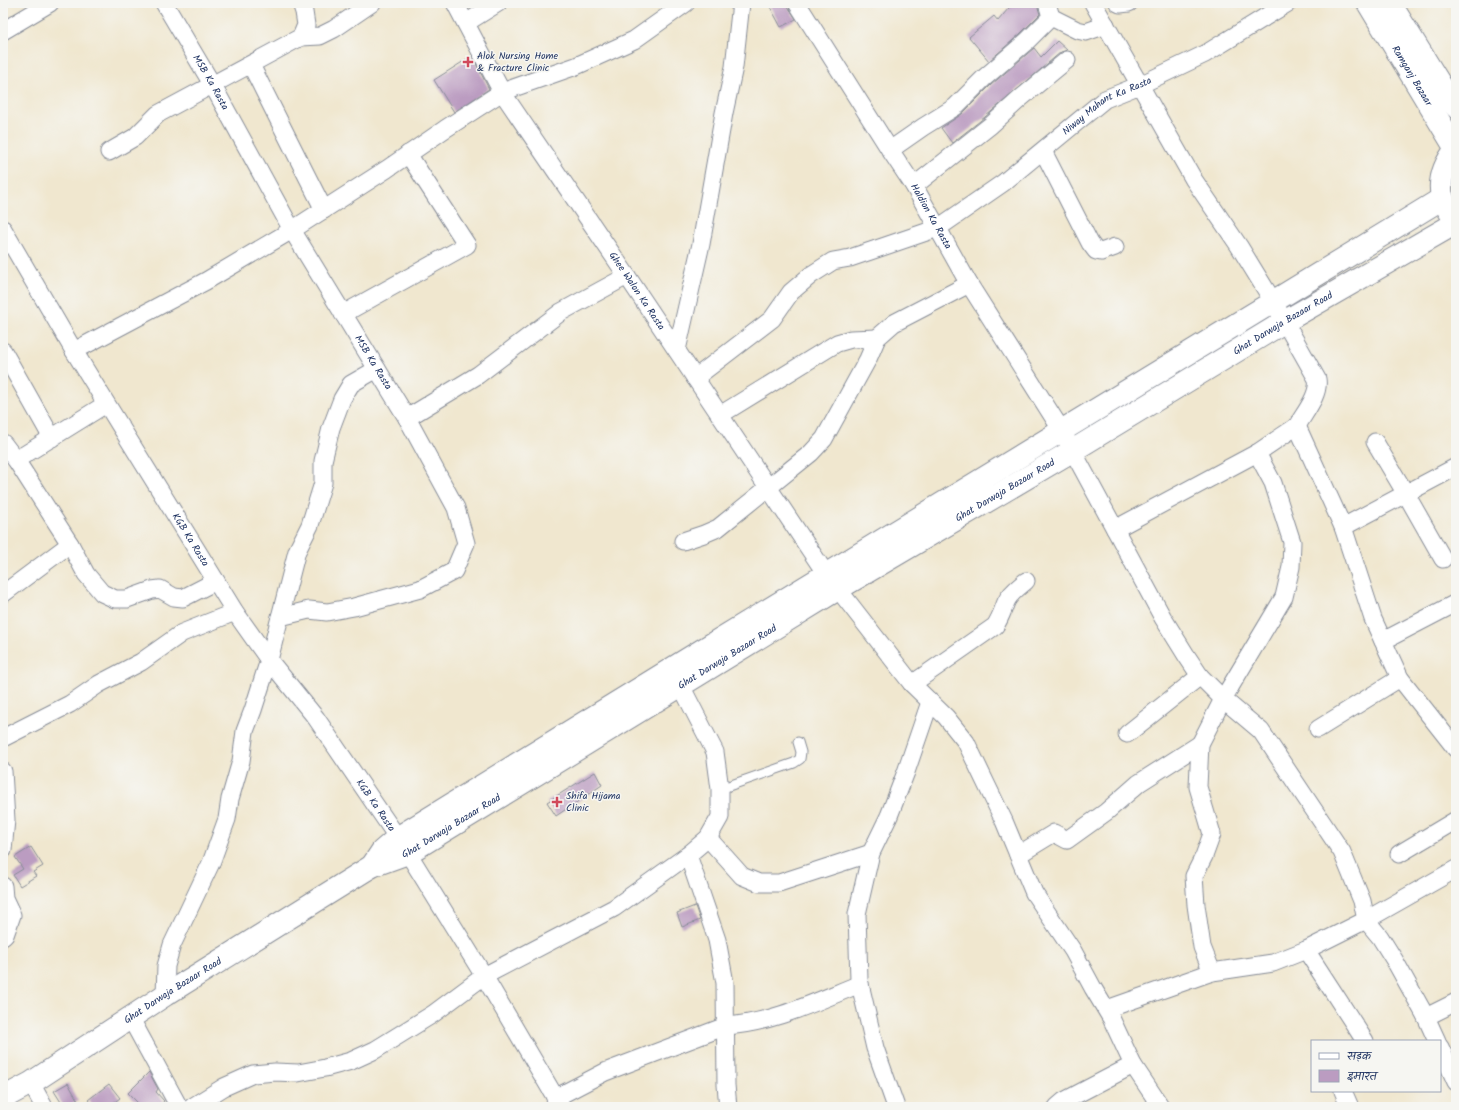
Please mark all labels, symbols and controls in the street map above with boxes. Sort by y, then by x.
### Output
street label: Ramganj Bazaar [1387,43,1437,110]
place label: Alok Nursing Home & Fracture Clinic [477,48,559,76]
street label: MSB Ka Rasta [188,52,233,113]
marker: Alok Nursing Home & Fracture Clinic [462,56,474,68]
street label: Niway Mahant Ka Rasta [1059,72,1155,139]
street label: Haldion Ka Rasta [906,181,956,252]
street label: Ghee Walon Ka Rasta [605,249,669,334]
street label: Ghat Darwaja Bazaar Road [1230,287,1337,359]
street label: MSB Ka Rasta [350,332,396,393]
street label: Ghat Darwaja Bazaar Road [952,454,1059,526]
street label: KGB Ka Rasta [168,510,213,570]
street label: Ghat Darwaja Bazaar Road [675,620,781,693]
street label: KGB Ka Rasta [352,776,399,835]
place label: Shifa Hijama Clinic [566,788,621,816]
street label: Ghat Darwaja Bazaar Road [400,789,505,863]
marker: Shifa Hijama Clinic [551,796,563,808]
street label: Ghat Darwaja Bazaar Road [121,953,226,1028]
legend [1311,1040,1441,1092]
text: सड़क [1347,1047,1373,1066]
text: इमारत [1347,1067,1379,1086]

